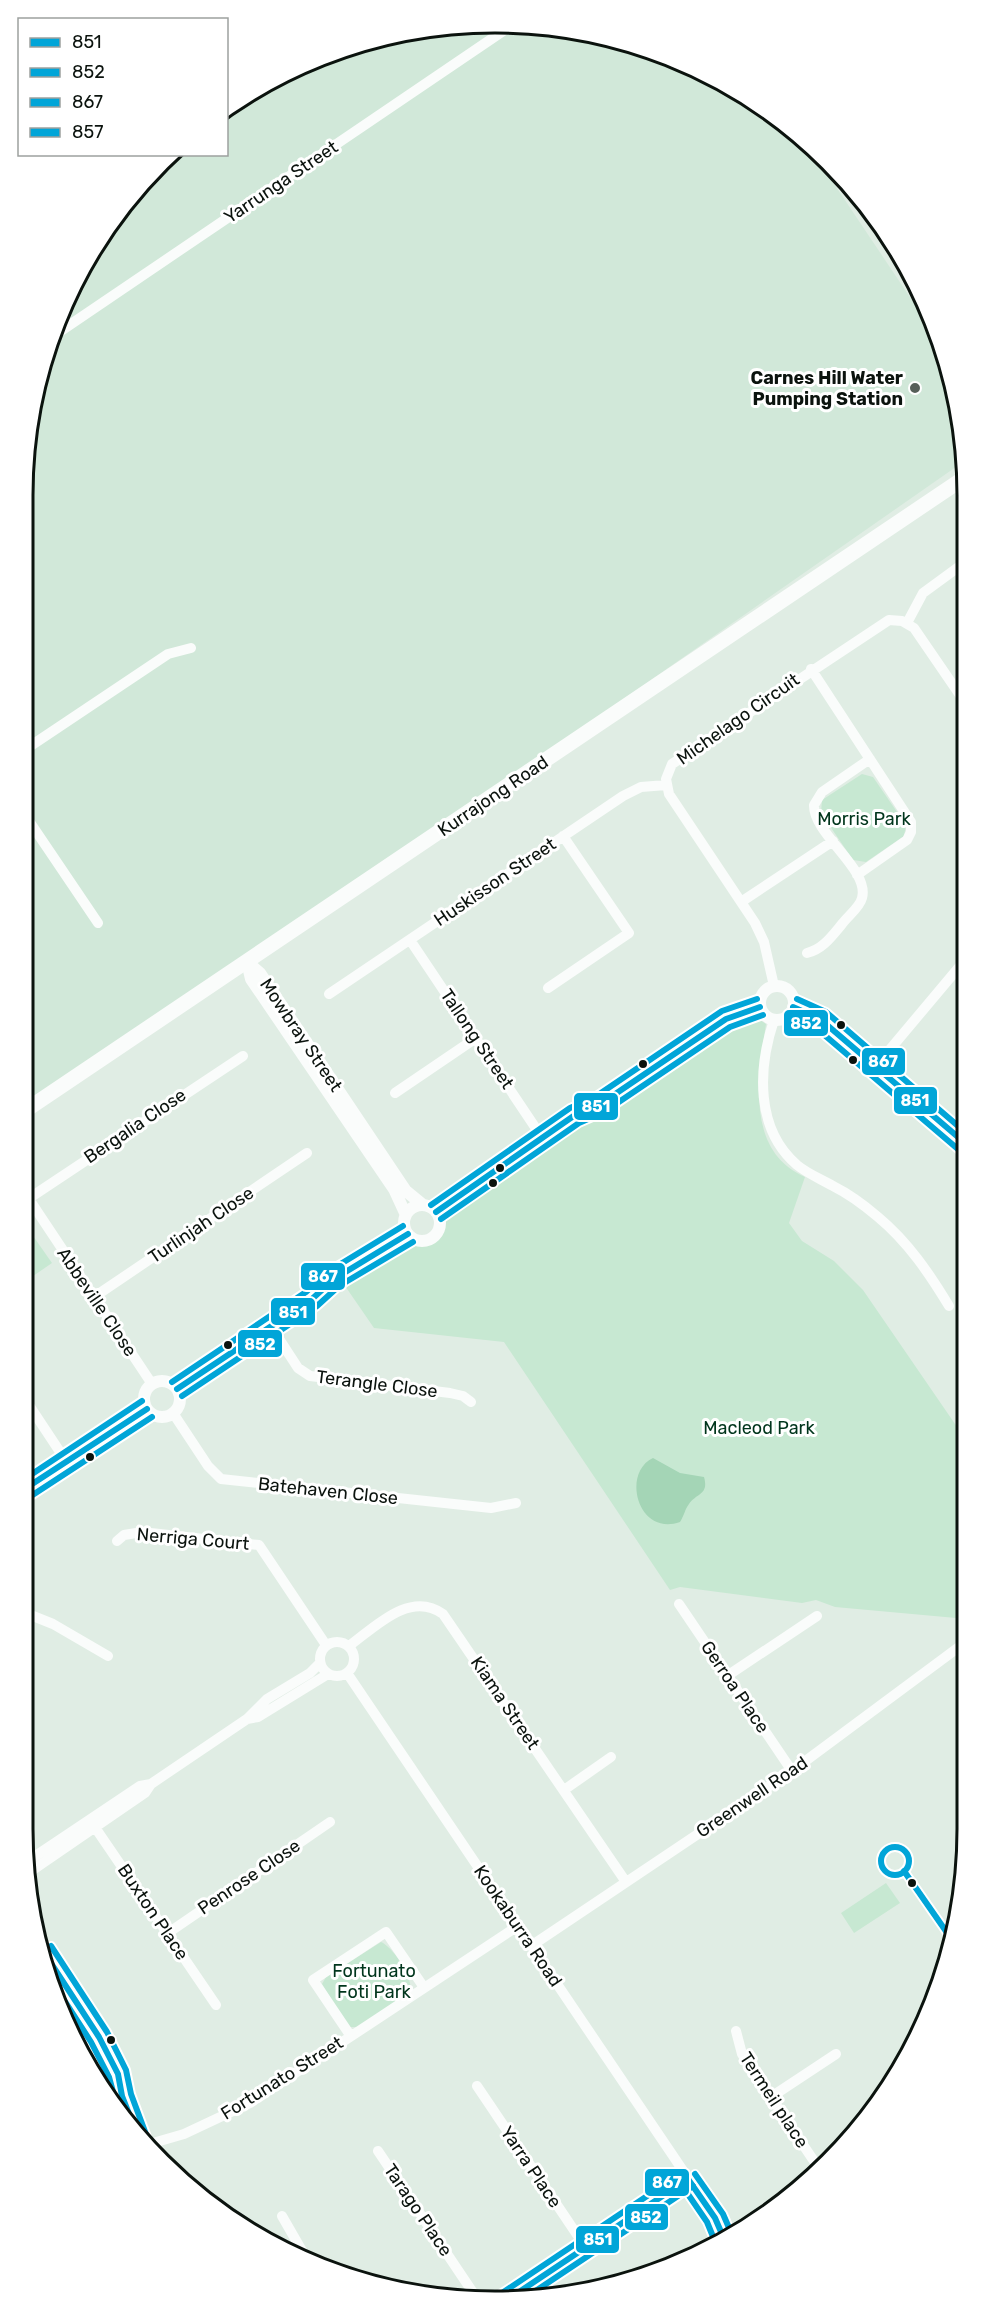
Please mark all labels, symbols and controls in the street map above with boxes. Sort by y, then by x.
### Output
legend [18,18,228,156]
text: 851 [72,31,102,53]
text: 852 [72,61,105,83]
text: 867 [72,91,103,113]
text: 857 [72,121,103,143]
street label: Yarrunga Street [220,136,342,228]
place label: Carnes Hill Water Pumping Station [751,367,903,410]
marker: Carnes Hill Water Pumping Station [908,381,922,395]
street label: Michelago Circuit [672,669,804,769]
street label: Kurrajong Road [434,751,552,841]
park label: Morris Park [817,808,912,830]
street label: Huskisson Street [430,833,560,931]
street label: Mowbray Street [255,974,347,1096]
street label: Tallong Street [435,985,519,1093]
line badge: 852 [783,1009,829,1037]
text: 852 [790,1014,822,1033]
unlabelled marker [835,1019,847,1031]
line badge: 867 [861,1047,906,1076]
text: 867 [868,1052,898,1071]
unlabelled marker [847,1054,859,1066]
unlabelled marker [637,1058,649,1070]
street label: Bergalia Close [80,1084,190,1168]
line badge: 851 [893,1086,938,1115]
text: 851 [900,1091,930,1110]
line badge: 851 [573,1092,619,1121]
text: 851 [581,1097,611,1116]
unlabelled marker [494,1162,506,1174]
unlabelled marker [487,1177,499,1189]
street label: Turlinjah Close [144,1182,258,1268]
street label: Abbeville Close [52,1243,142,1361]
line badge: 867 [300,1262,346,1291]
text: 867 [308,1267,338,1286]
line badge: 851 [270,1297,316,1326]
text: 851 [278,1303,308,1322]
line badge: 852 [237,1329,283,1358]
text: 852 [244,1335,276,1354]
unlabelled marker [222,1339,234,1351]
street label: Terangle Close [315,1366,439,1402]
park label: Macleod Park [703,1417,815,1439]
unlabelled marker [84,1451,96,1463]
street label: Batehaven Close [257,1473,399,1509]
street label: Nerriga Court [136,1523,250,1555]
street label: Gerroa Place [696,1637,774,1737]
street label: Kiama Street [466,1652,544,1754]
street label: Greenwell Road [692,1752,812,1842]
street label: Penrose Close [194,1835,304,1919]
street label: Buxton Place [113,1860,193,1964]
street label: Kookaburra Road [469,1861,567,1991]
unlabelled marker [906,1877,918,1889]
park label: Fortunato Foti Park [332,1960,416,2003]
street label: Fortunato Street [217,2032,347,2124]
unlabelled marker [105,2034,117,2046]
street label: Termeil place [735,2048,813,2152]
street label: Yarra Place [496,2122,566,2212]
street label: Tarago Place [379,2160,457,2260]
line badge: 867 [644,2168,690,2197]
text: 867 [652,2173,682,2192]
line badge: 852 [624,2203,669,2231]
text: 852 [630,2208,662,2227]
line badge: 851 [575,2225,620,2254]
text: 851 [583,2230,613,2249]

